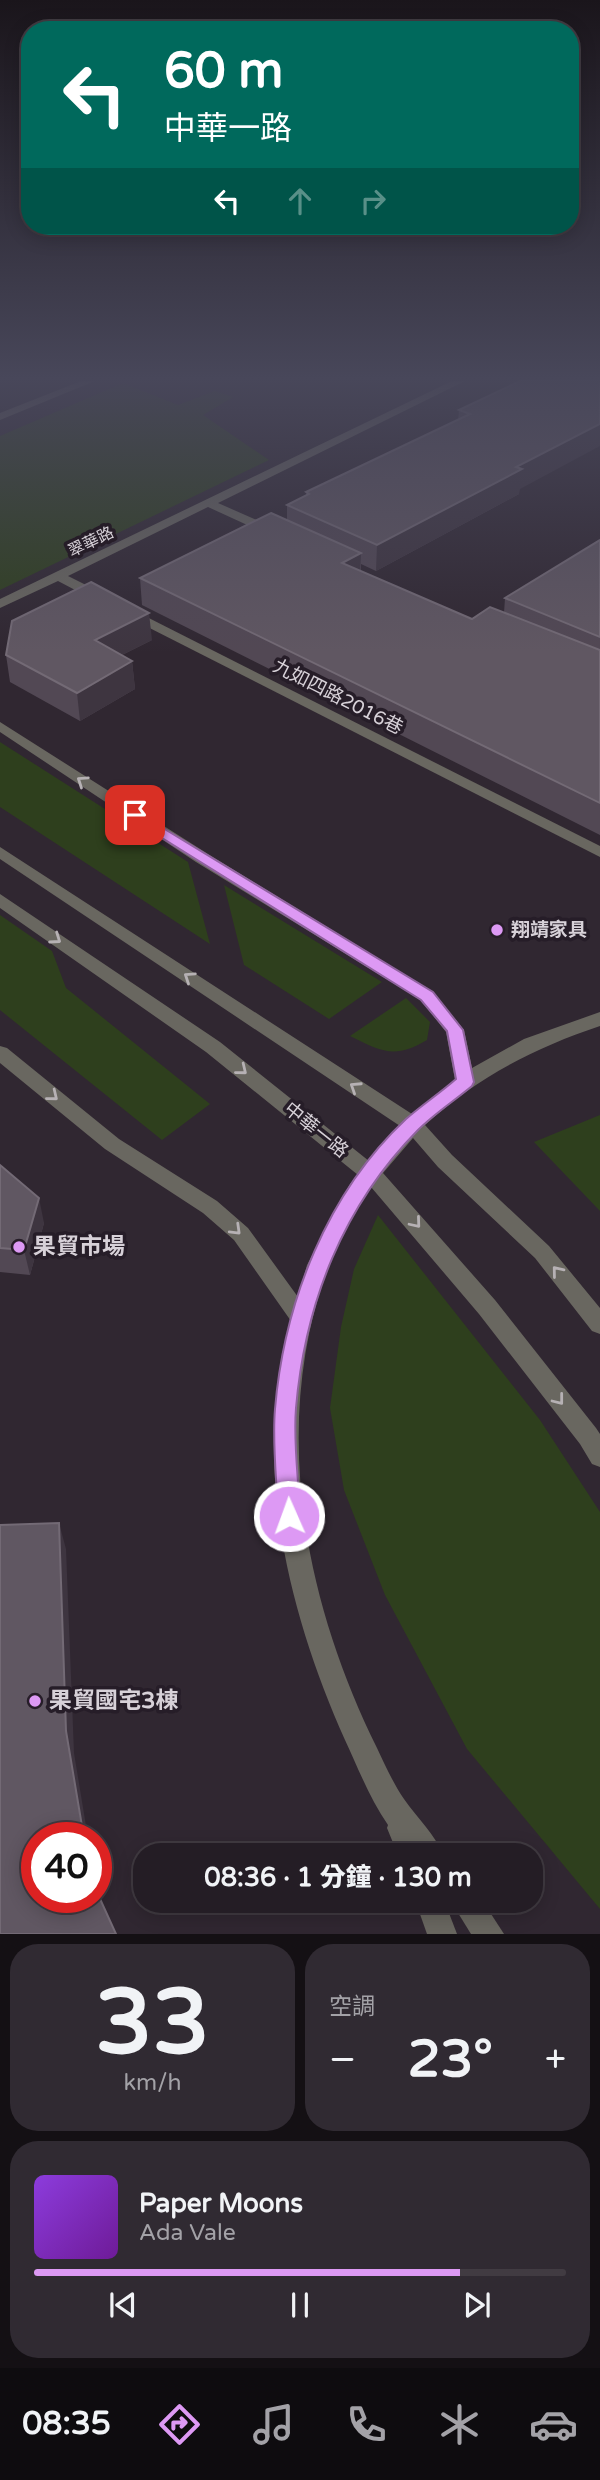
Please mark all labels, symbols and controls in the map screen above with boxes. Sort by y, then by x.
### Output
text: 60 m [164,42,283,101]
icon: left [49,49,140,140]
text: 中華一路 [164,110,292,148]
icon: left [208,182,246,220]
icon: ahead [281,182,319,220]
icon: right [354,182,392,220]
street label: 翠華路 [65,522,117,562]
street label: 九如四路2016巷 [269,655,407,739]
one-way arrow [77,776,90,789]
pin [105,785,165,845]
icon: arrive [116,796,154,834]
place label: 翔靖家具 [511,919,587,941]
marker: 翔靖家具 [489,922,505,938]
one-way arrow [48,931,61,943]
one-way arrow [183,972,196,985]
one-way arrow [233,1062,246,1074]
one-way arrow [350,1083,363,1095]
one-way arrow [44,1088,57,1100]
street label: 中華一路 [280,1098,352,1162]
one-way arrow [408,1215,420,1228]
one-way arrow [227,1222,240,1235]
place label: 果貿市場 [33,1233,125,1261]
marker: 果貿市場 [11,1239,27,1255]
one-way arrow [553,1267,566,1279]
one-way arrow [551,1392,564,1404]
position arrow [252,1479,326,1553]
place label: 果貿國宅3棟 [49,1687,178,1715]
marker: 果貿國宅3棟 [27,1693,43,1709]
speed limit sign: 40 [21,1822,112,1913]
text: 08:36 · 1 分鐘 · 130 m [204,1862,472,1893]
text: 33 [95,1968,210,2078]
text: 空調 [329,1993,375,2021]
text: 23° [408,2028,493,2091]
text: − [329,2037,356,2083]
text: + [545,2037,566,2083]
text: km/h [124,2069,181,2097]
text: Paper Moons [139,2188,303,2219]
text: Ada Vale [139,2219,236,2247]
icon: previous [104,2286,142,2324]
icon: pause [281,2286,319,2324]
icon: next [458,2286,496,2324]
icon: directions [155,2400,204,2449]
icon: music [249,2400,298,2449]
icon: phone [342,2400,391,2449]
icon: climate [435,2400,484,2449]
icon: car [529,2400,578,2449]
text: 08:35 [22,2405,111,2443]

